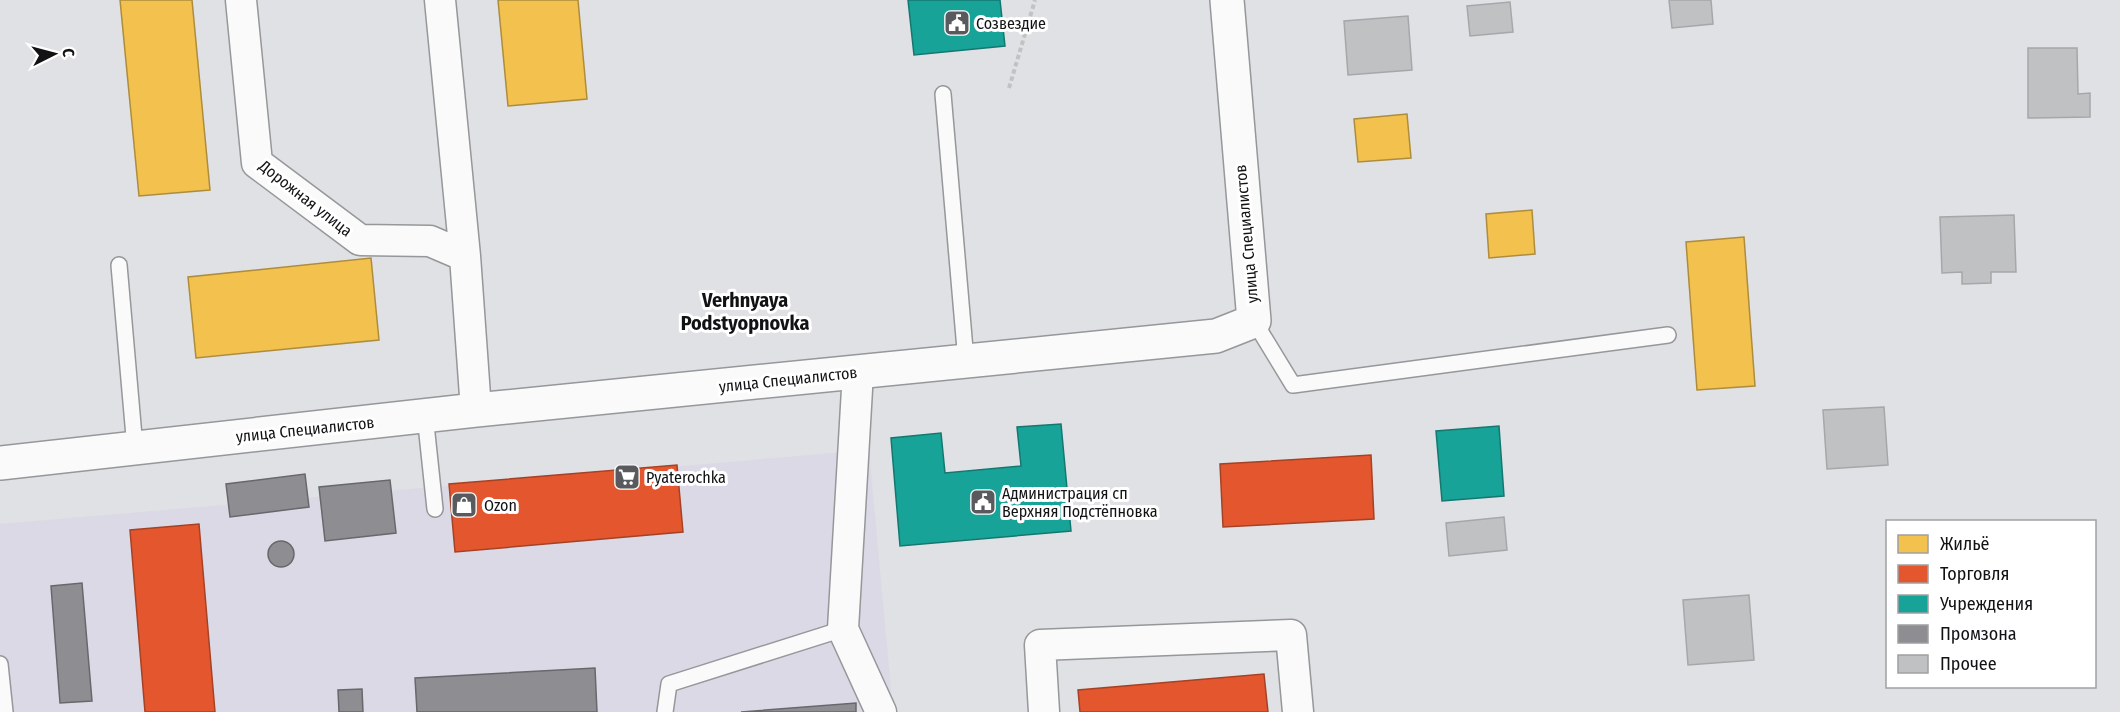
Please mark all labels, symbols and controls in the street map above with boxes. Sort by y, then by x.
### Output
public building icon: Созвездие [942,8,972,38]
place label: Созвездие [976,14,1046,33]
north arrow [24,24,84,84]
text: С [59,47,78,58]
street label: Дорожная улица [255,156,356,241]
street label: улица Специалистов [1231,164,1262,304]
district label: Verhnyaya Podstyopnovka [681,288,809,335]
street label: улица Специалистов [718,363,858,396]
street label: улица Специалистов [235,413,375,446]
supermarket icon: Pyaterochka [612,462,642,492]
place label: Pyaterochka [646,468,726,487]
place label: Администрация сп Верхняя Подстёпновка [1002,484,1158,521]
public building icon: Администрация сп Верхняя Подстёпновка [968,487,998,517]
shop icon: Ozon [449,490,479,520]
place label: Ozon [484,496,517,515]
legend [1886,520,2096,688]
text: Жильё [1940,533,1990,555]
text: Торговля [1940,563,2009,585]
text: Учреждения [1939,593,2033,615]
text: Промзона [1940,623,2017,645]
text: Прочее [1940,653,1997,675]

